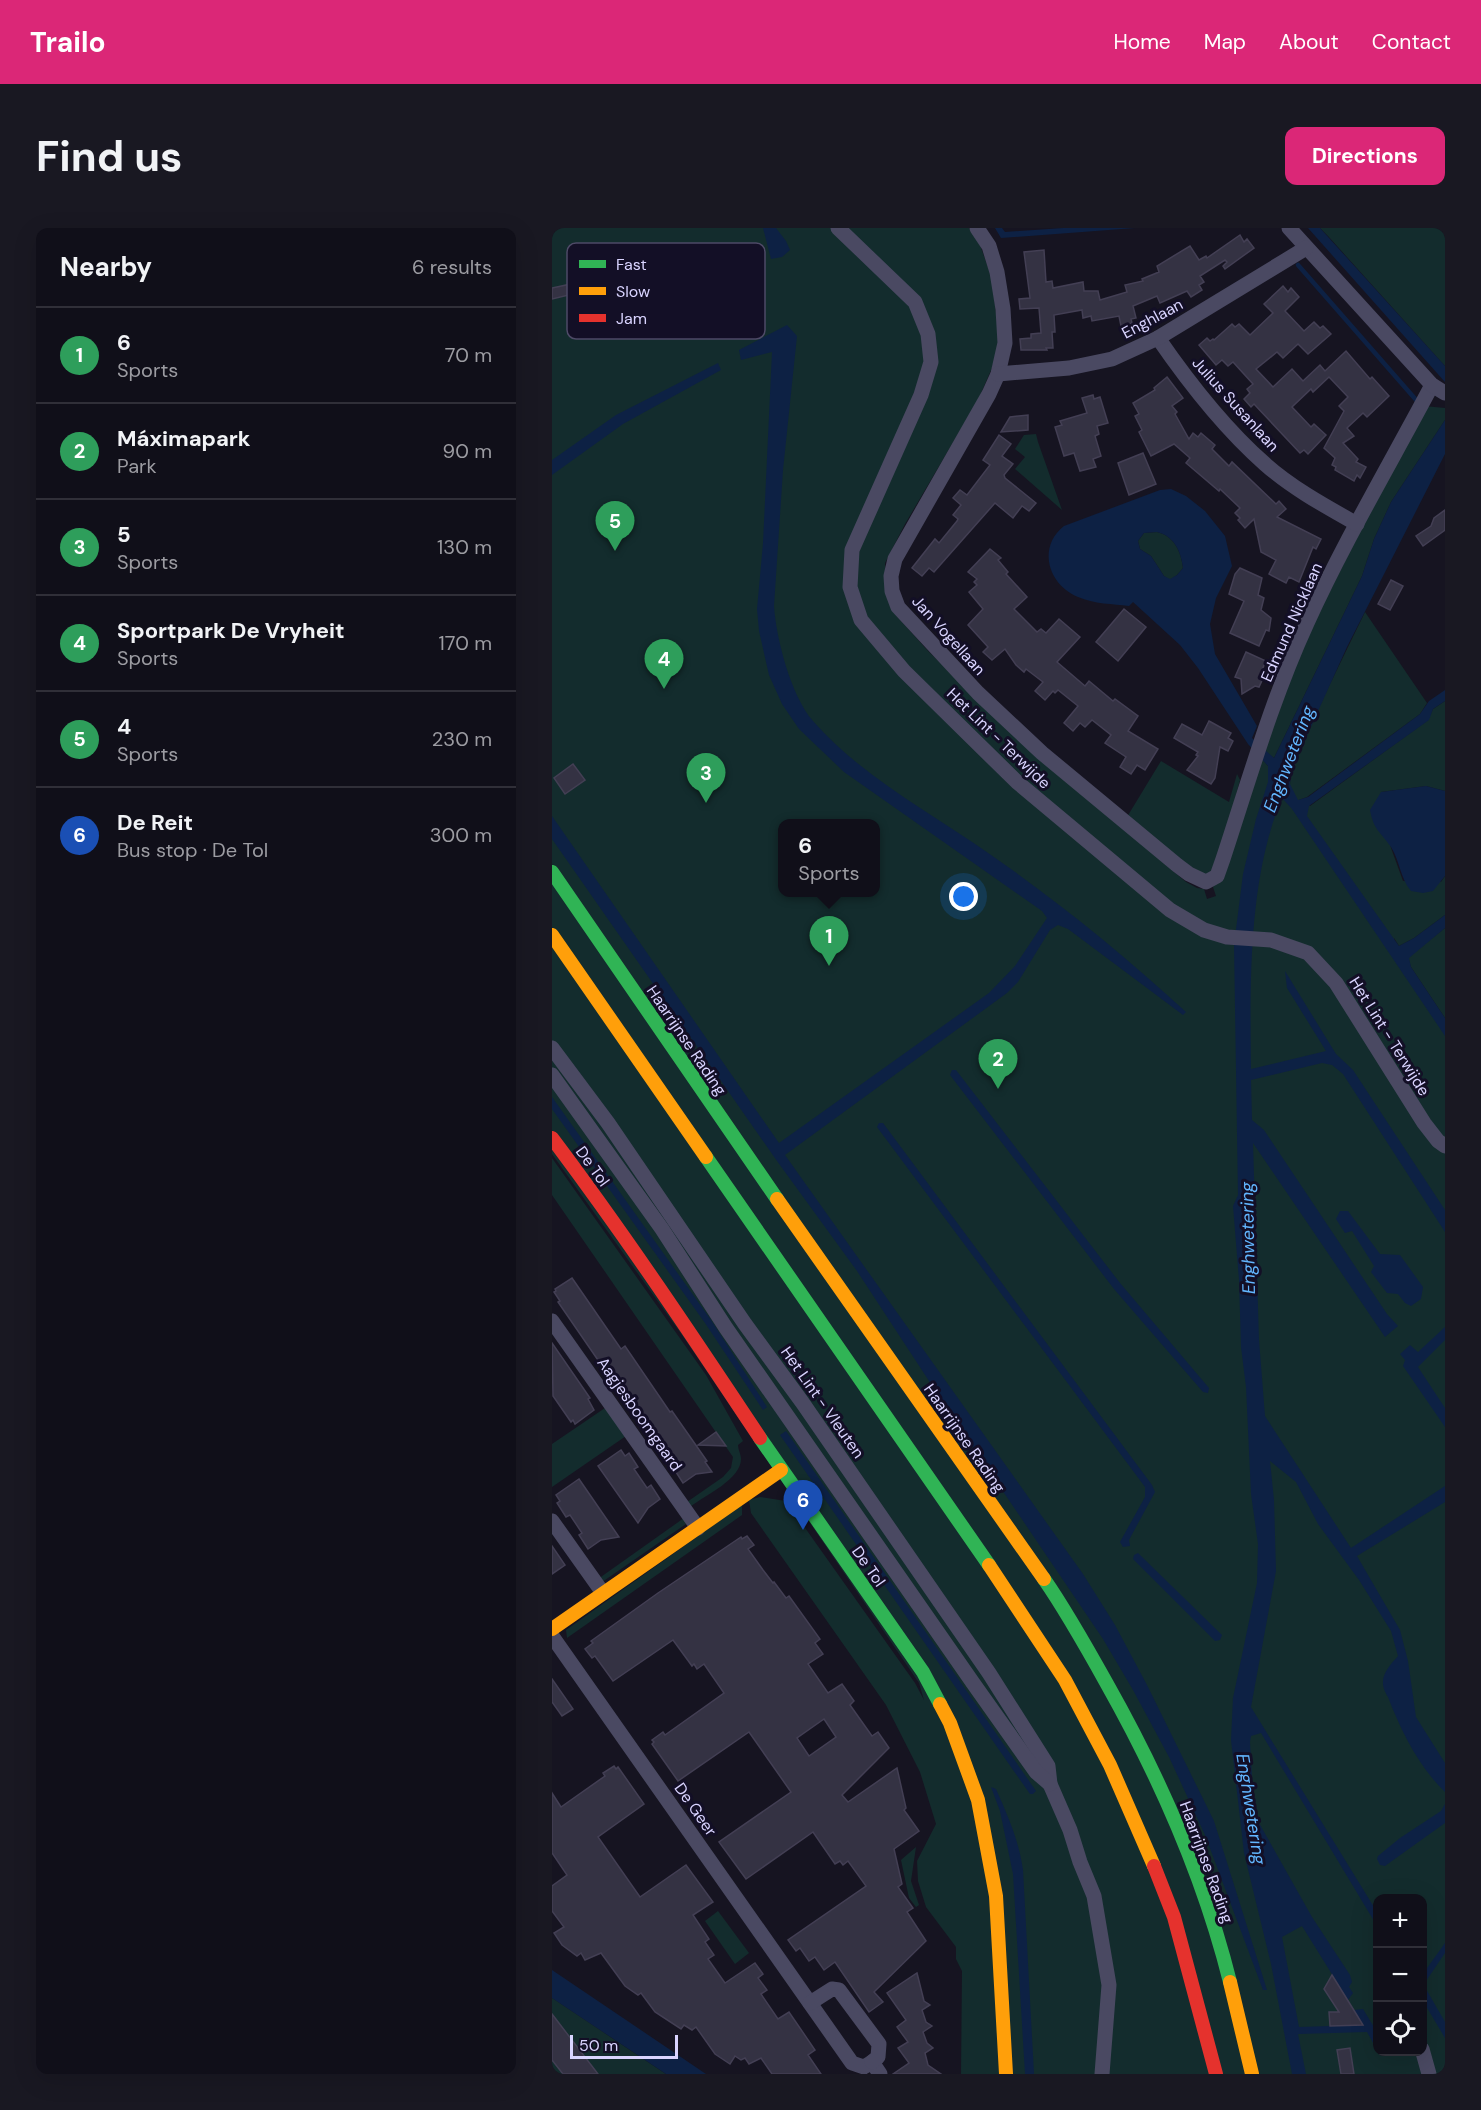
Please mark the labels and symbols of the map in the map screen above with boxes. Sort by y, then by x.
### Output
legend [567,243,765,339]
text: Fast [616,254,647,275]
text: Slow [616,281,650,302]
street label: Enghlaan [1118,294,1187,343]
text: Jam [616,308,647,329]
street label: Julius Susanlaan [1187,353,1284,456]
pin: 5 [596,502,634,551]
street label: Edmund Nicklaan [1256,559,1327,685]
street label: Jan Vogellaan [907,591,990,680]
pin: 4 [644,640,684,689]
street label: Het Lint - Terwijde [942,683,1055,793]
water label: Enghwetering [1258,701,1321,816]
pin: 3 [686,754,726,803]
your location [949,882,978,911]
pin: 1 [810,916,848,966]
street label: Het Lint - Terwijde [1344,973,1435,1100]
street label: Haarrijnse Rading [642,981,731,1099]
pin: 2 [978,1040,1018,1089]
street label: De Tol [571,1142,614,1191]
water label: Enghwetering [1235,1181,1261,1294]
street label: Het Lint - Vleuten [776,1342,869,1462]
street label: Aagjesboomgaard [592,1353,687,1475]
street label: Haarrijnse Rading [919,1380,1010,1497]
pin: 6 [784,1480,822,1530]
street label: De Tol [847,1542,890,1591]
water label: Enghwetering [1230,1752,1272,1867]
street label: De Geer [670,1778,722,1840]
street label: Haarrijnse Rading [1175,1798,1238,1926]
scale bar [570,2032,678,2060]

